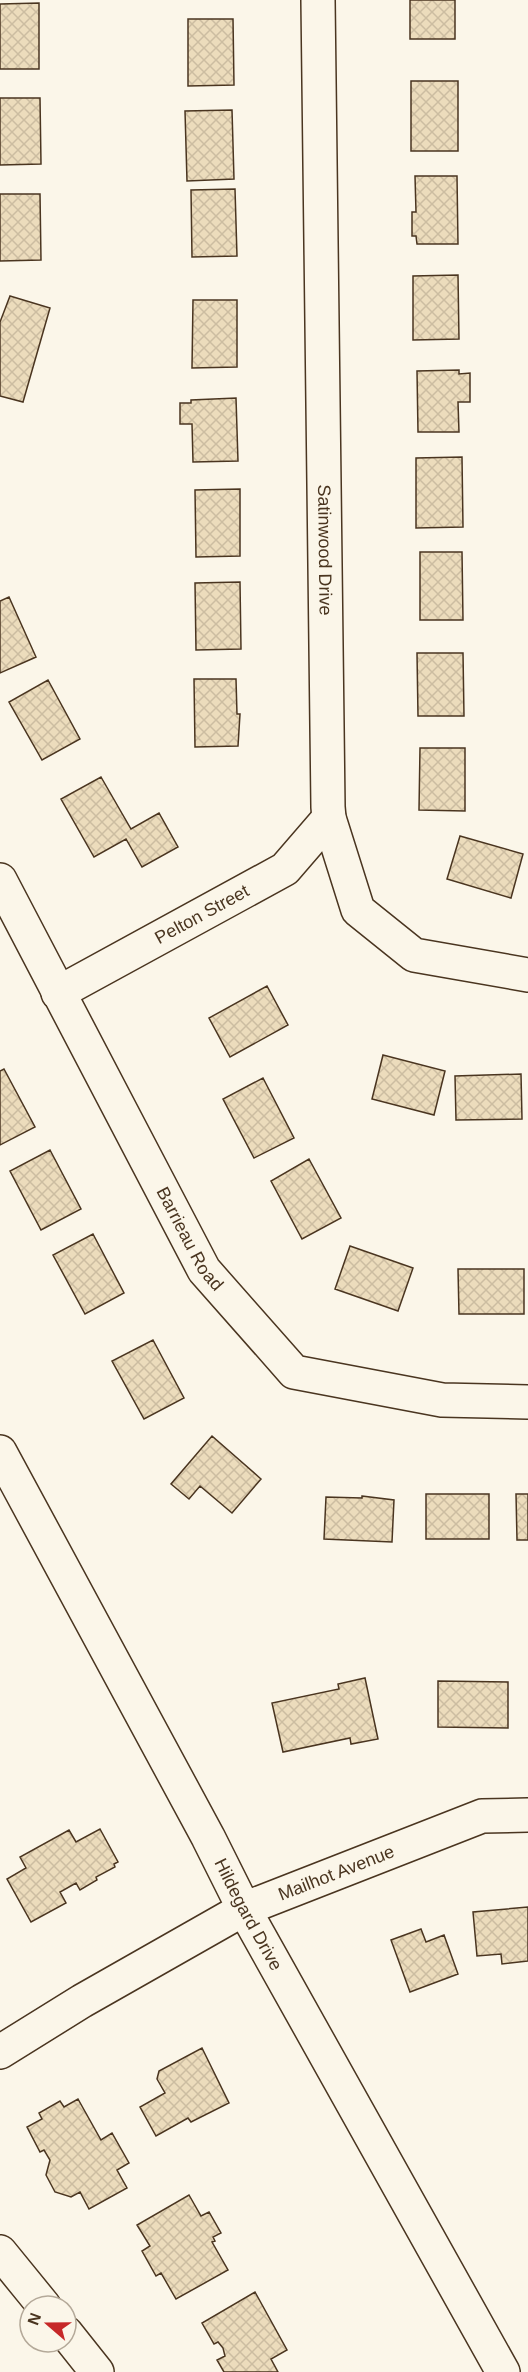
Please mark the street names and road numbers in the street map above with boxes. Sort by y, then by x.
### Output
street label: Satinwood Drive [314,484,336,616]
street label: Pelton Street [151,881,252,948]
street label: Barrieau Road [152,1184,227,1295]
street label: Mailhot Avenue [275,1841,397,1905]
street label: Hildegard Drive [210,1855,286,1974]

